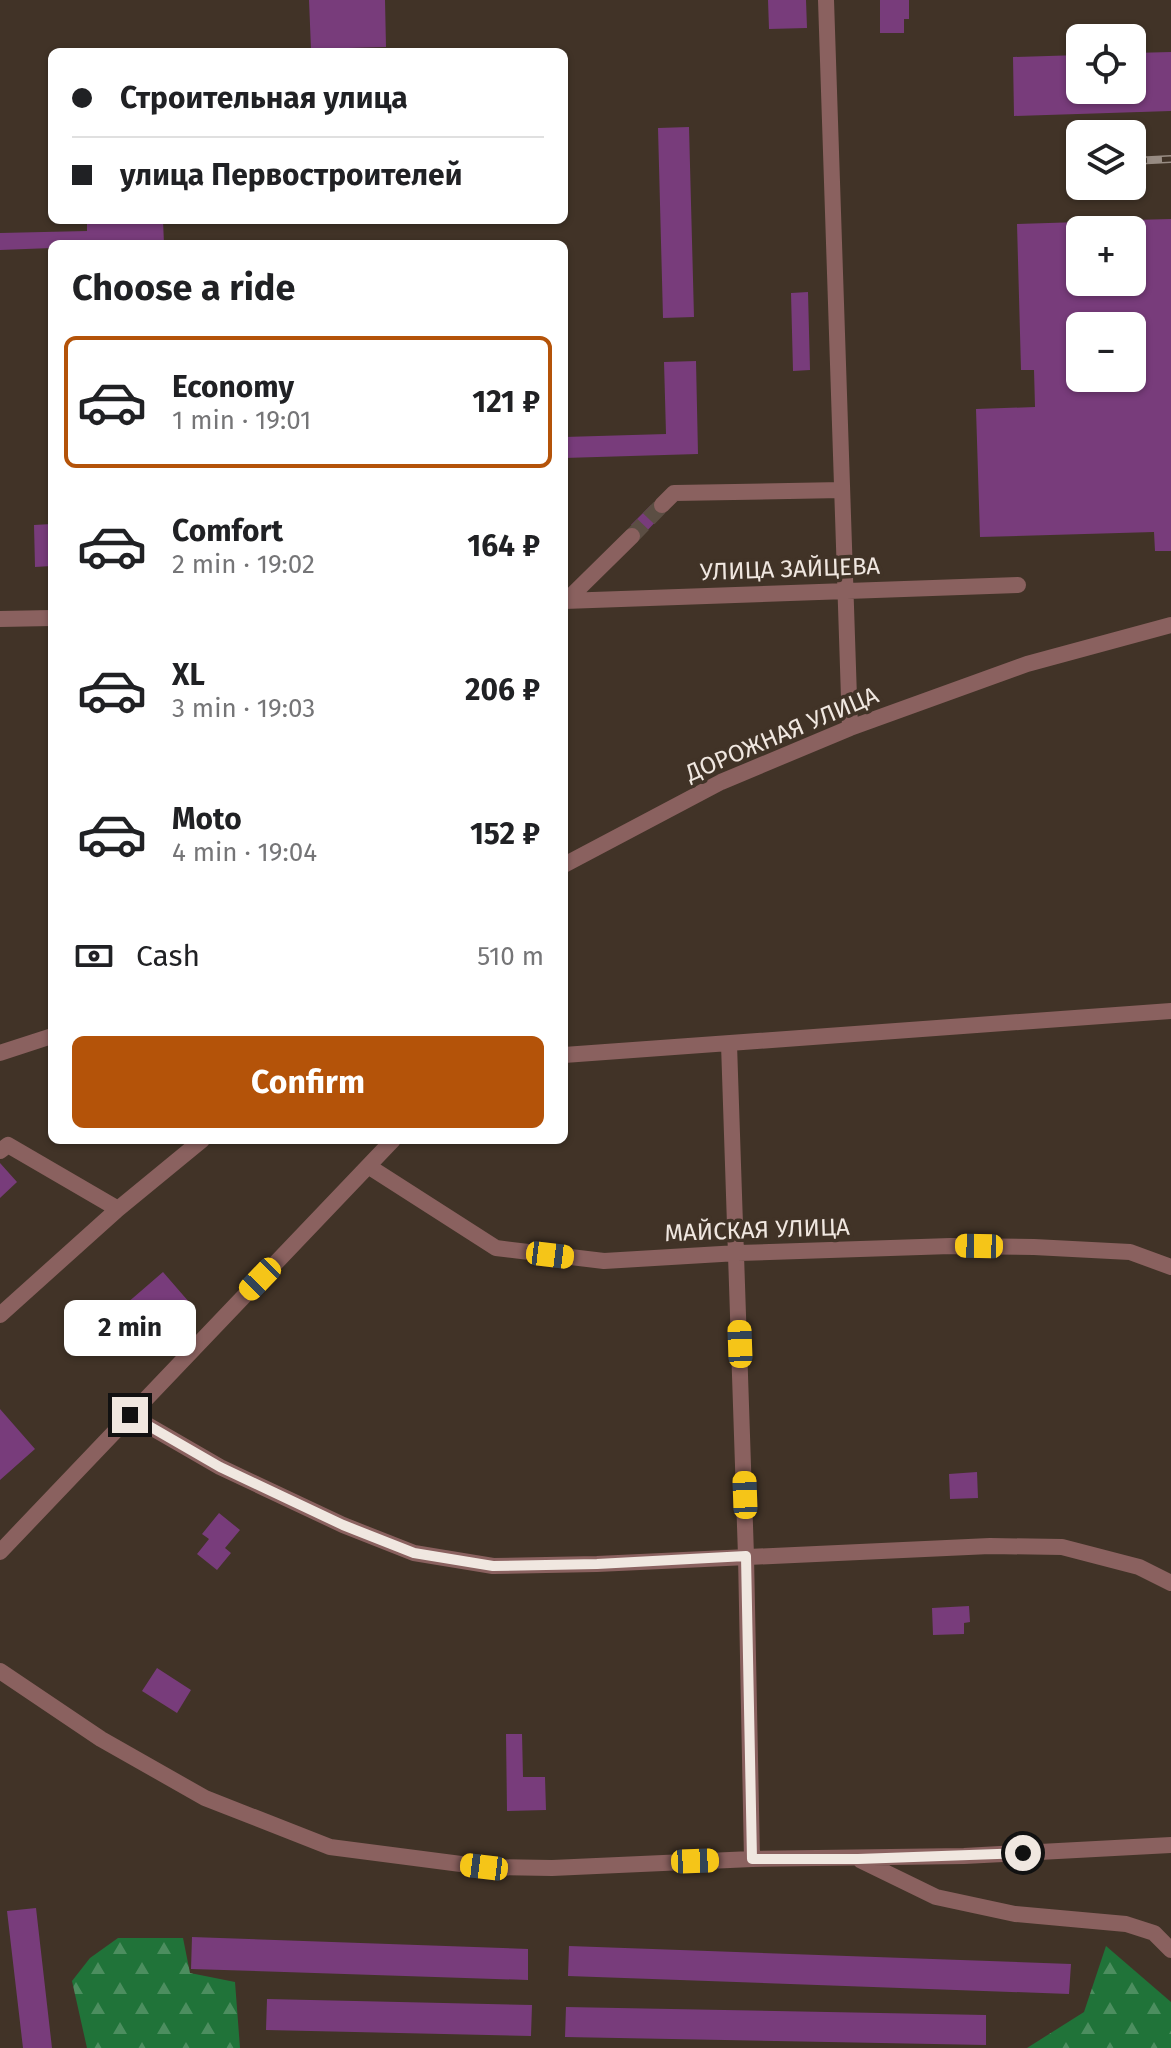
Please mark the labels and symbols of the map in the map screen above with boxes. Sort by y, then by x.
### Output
street label: УЛИЦА ЗАЙЦЕВА [699,552,881,586]
street label: ДОРОЖНАЯ УЛИЦА [681,681,883,788]
street label: МАЙСКАЯ УЛИЦА [664,1213,850,1247]
car [955,1234,1003,1258]
car [525,1240,575,1270]
car [235,1253,285,1305]
callout: 2 min [64,1299,196,1355]
car [727,1320,753,1368]
route end [112,1397,148,1433]
car [732,1471,758,1519]
route start [1005,1835,1041,1871]
car [671,1848,719,1874]
car [459,1852,509,1882]

